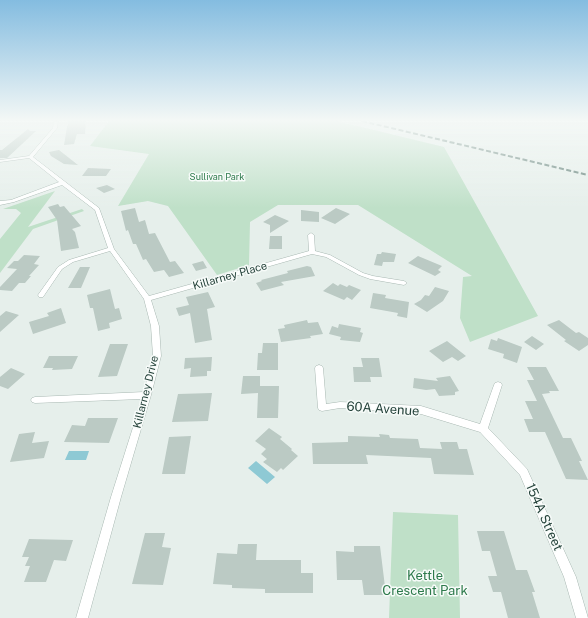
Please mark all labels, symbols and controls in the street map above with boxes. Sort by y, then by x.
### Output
park label: Sullivan Park [190,172,244,182]
street label: Killarney Place [191,259,269,293]
street label: Killarney Drive [131,354,161,430]
street label: 60A Avenue [346,399,420,419]
street label: 154A Street [522,481,566,553]
park label: Kettle Crescent Park [382,568,468,599]

